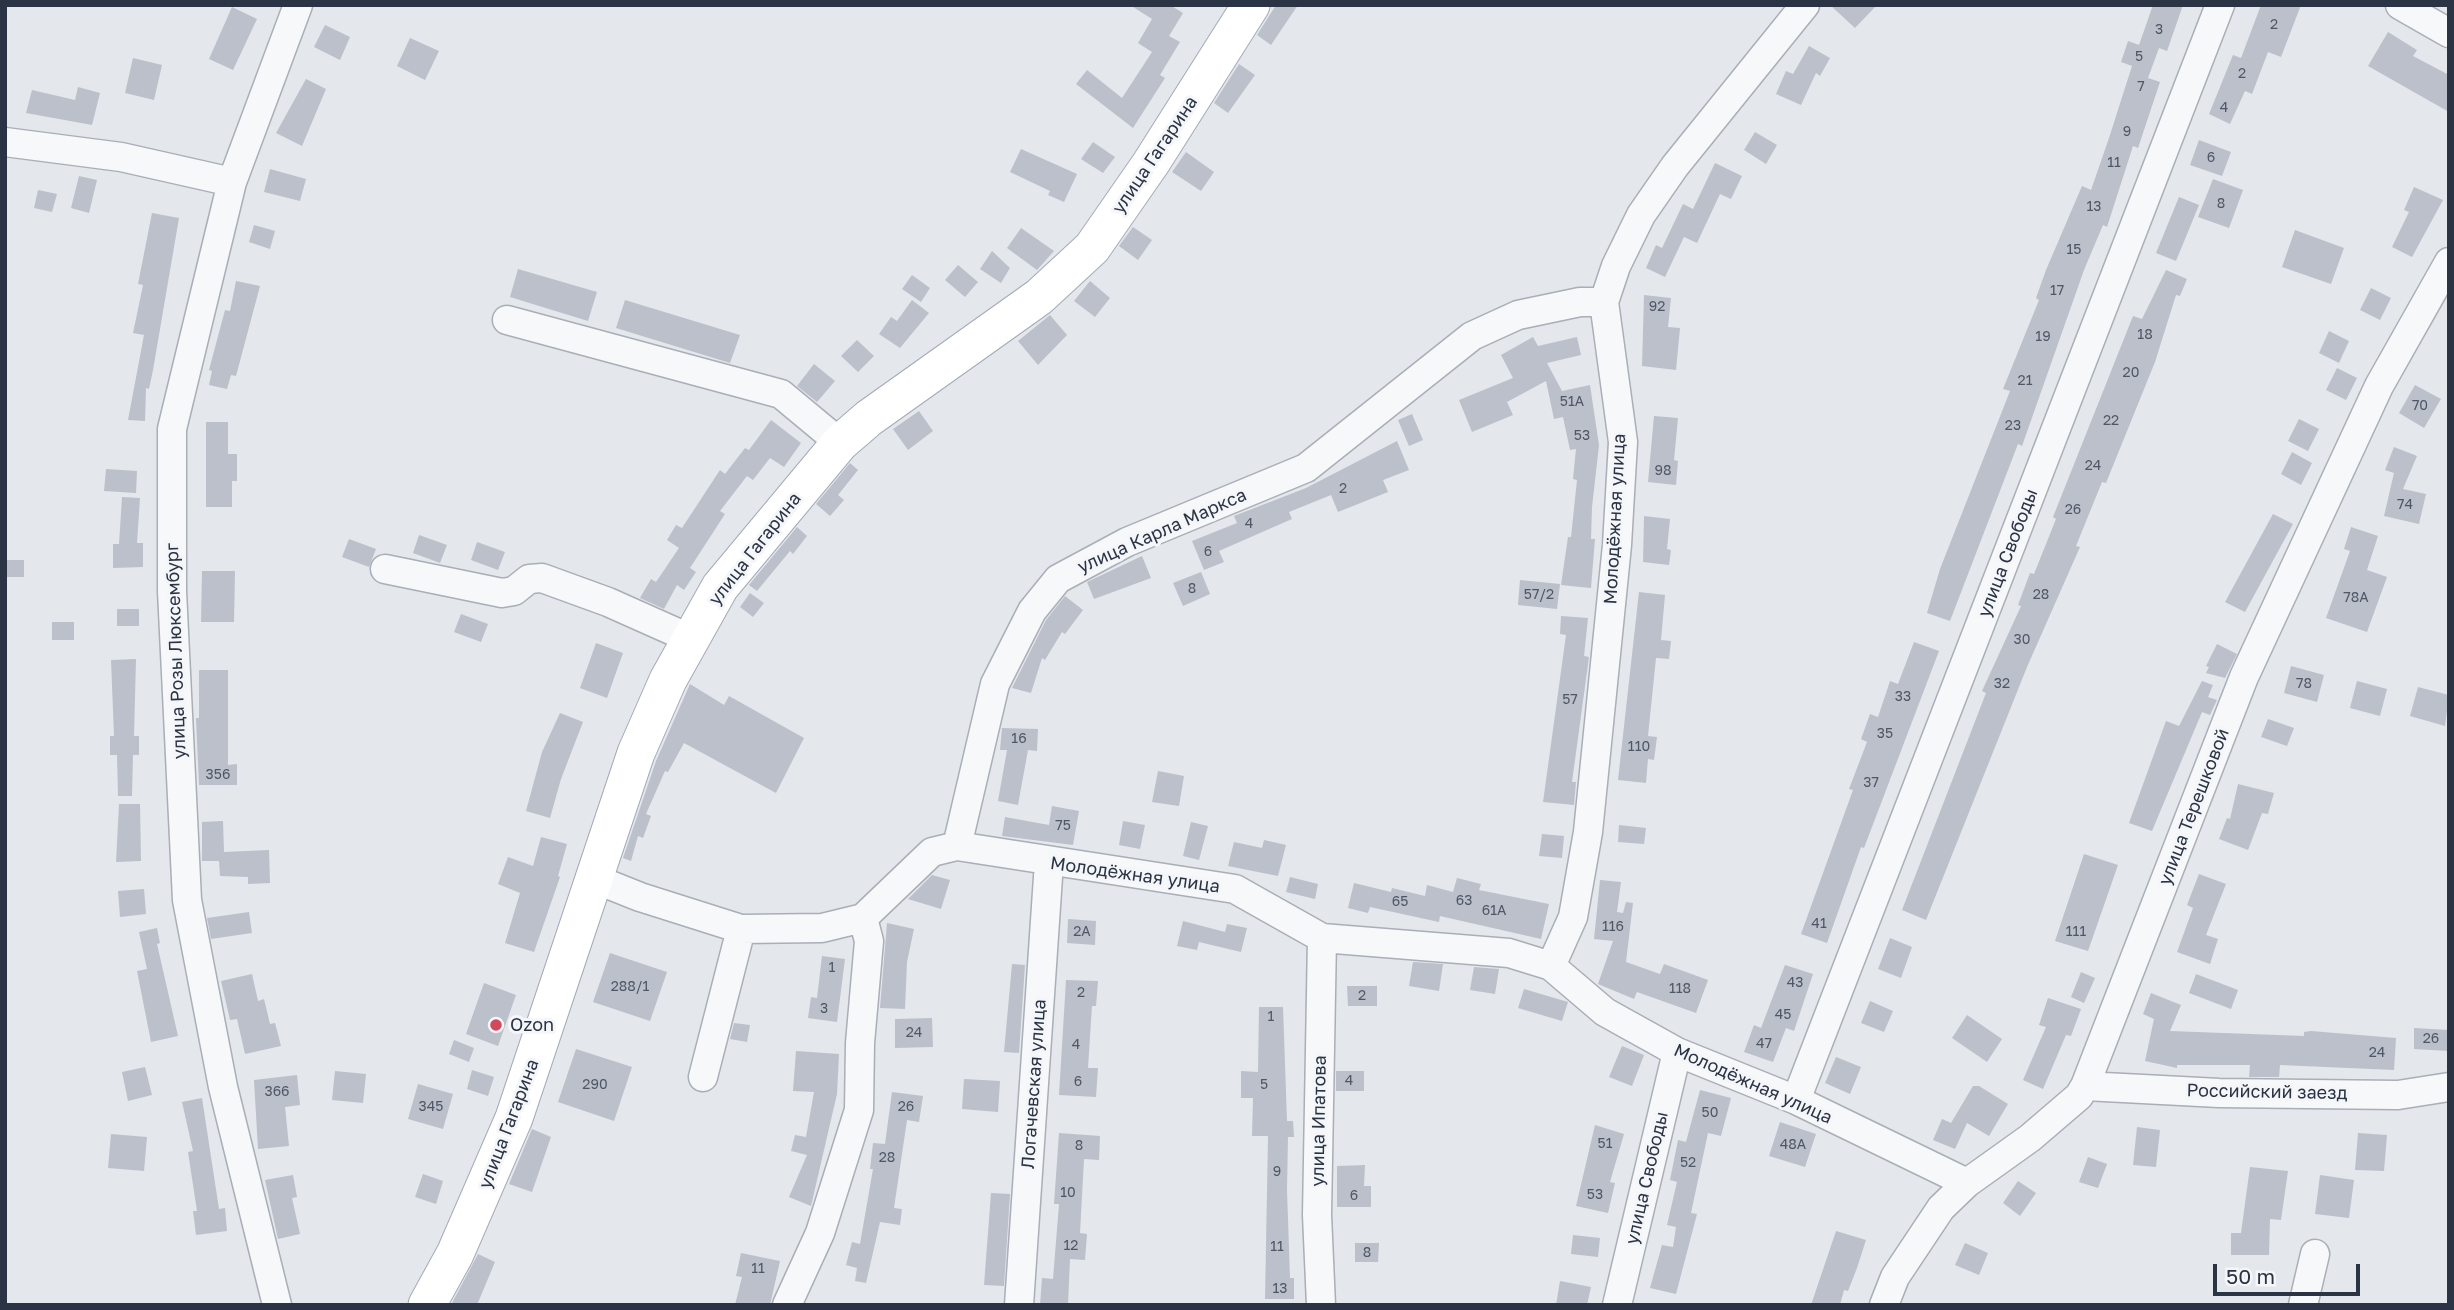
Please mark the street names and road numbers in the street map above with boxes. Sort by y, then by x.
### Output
street label: улица Гагарина [1108,92,1202,218]
street label: Молодёжная улица [1600,433,1630,605]
street label: улица Карла Маркса [1074,484,1250,578]
street label: улица Свободы [1974,486,2042,620]
street label: улица Гагарина [704,488,806,610]
street label: улица Розы Люксембург [161,542,191,760]
street label: улица Терешковой [2154,726,2234,888]
street label: Молодёжная улица [1049,852,1221,898]
street label: Логачевская улица [1017,998,1051,1170]
street label: Молодёжная улица [1670,1039,1836,1129]
street label: улица Ипатова [1307,1055,1331,1187]
street label: улица Гагарина [474,1056,544,1192]
street label: Российский заезд [2186,1080,2348,1104]
street label: улица Свободы [1621,1109,1673,1247]

